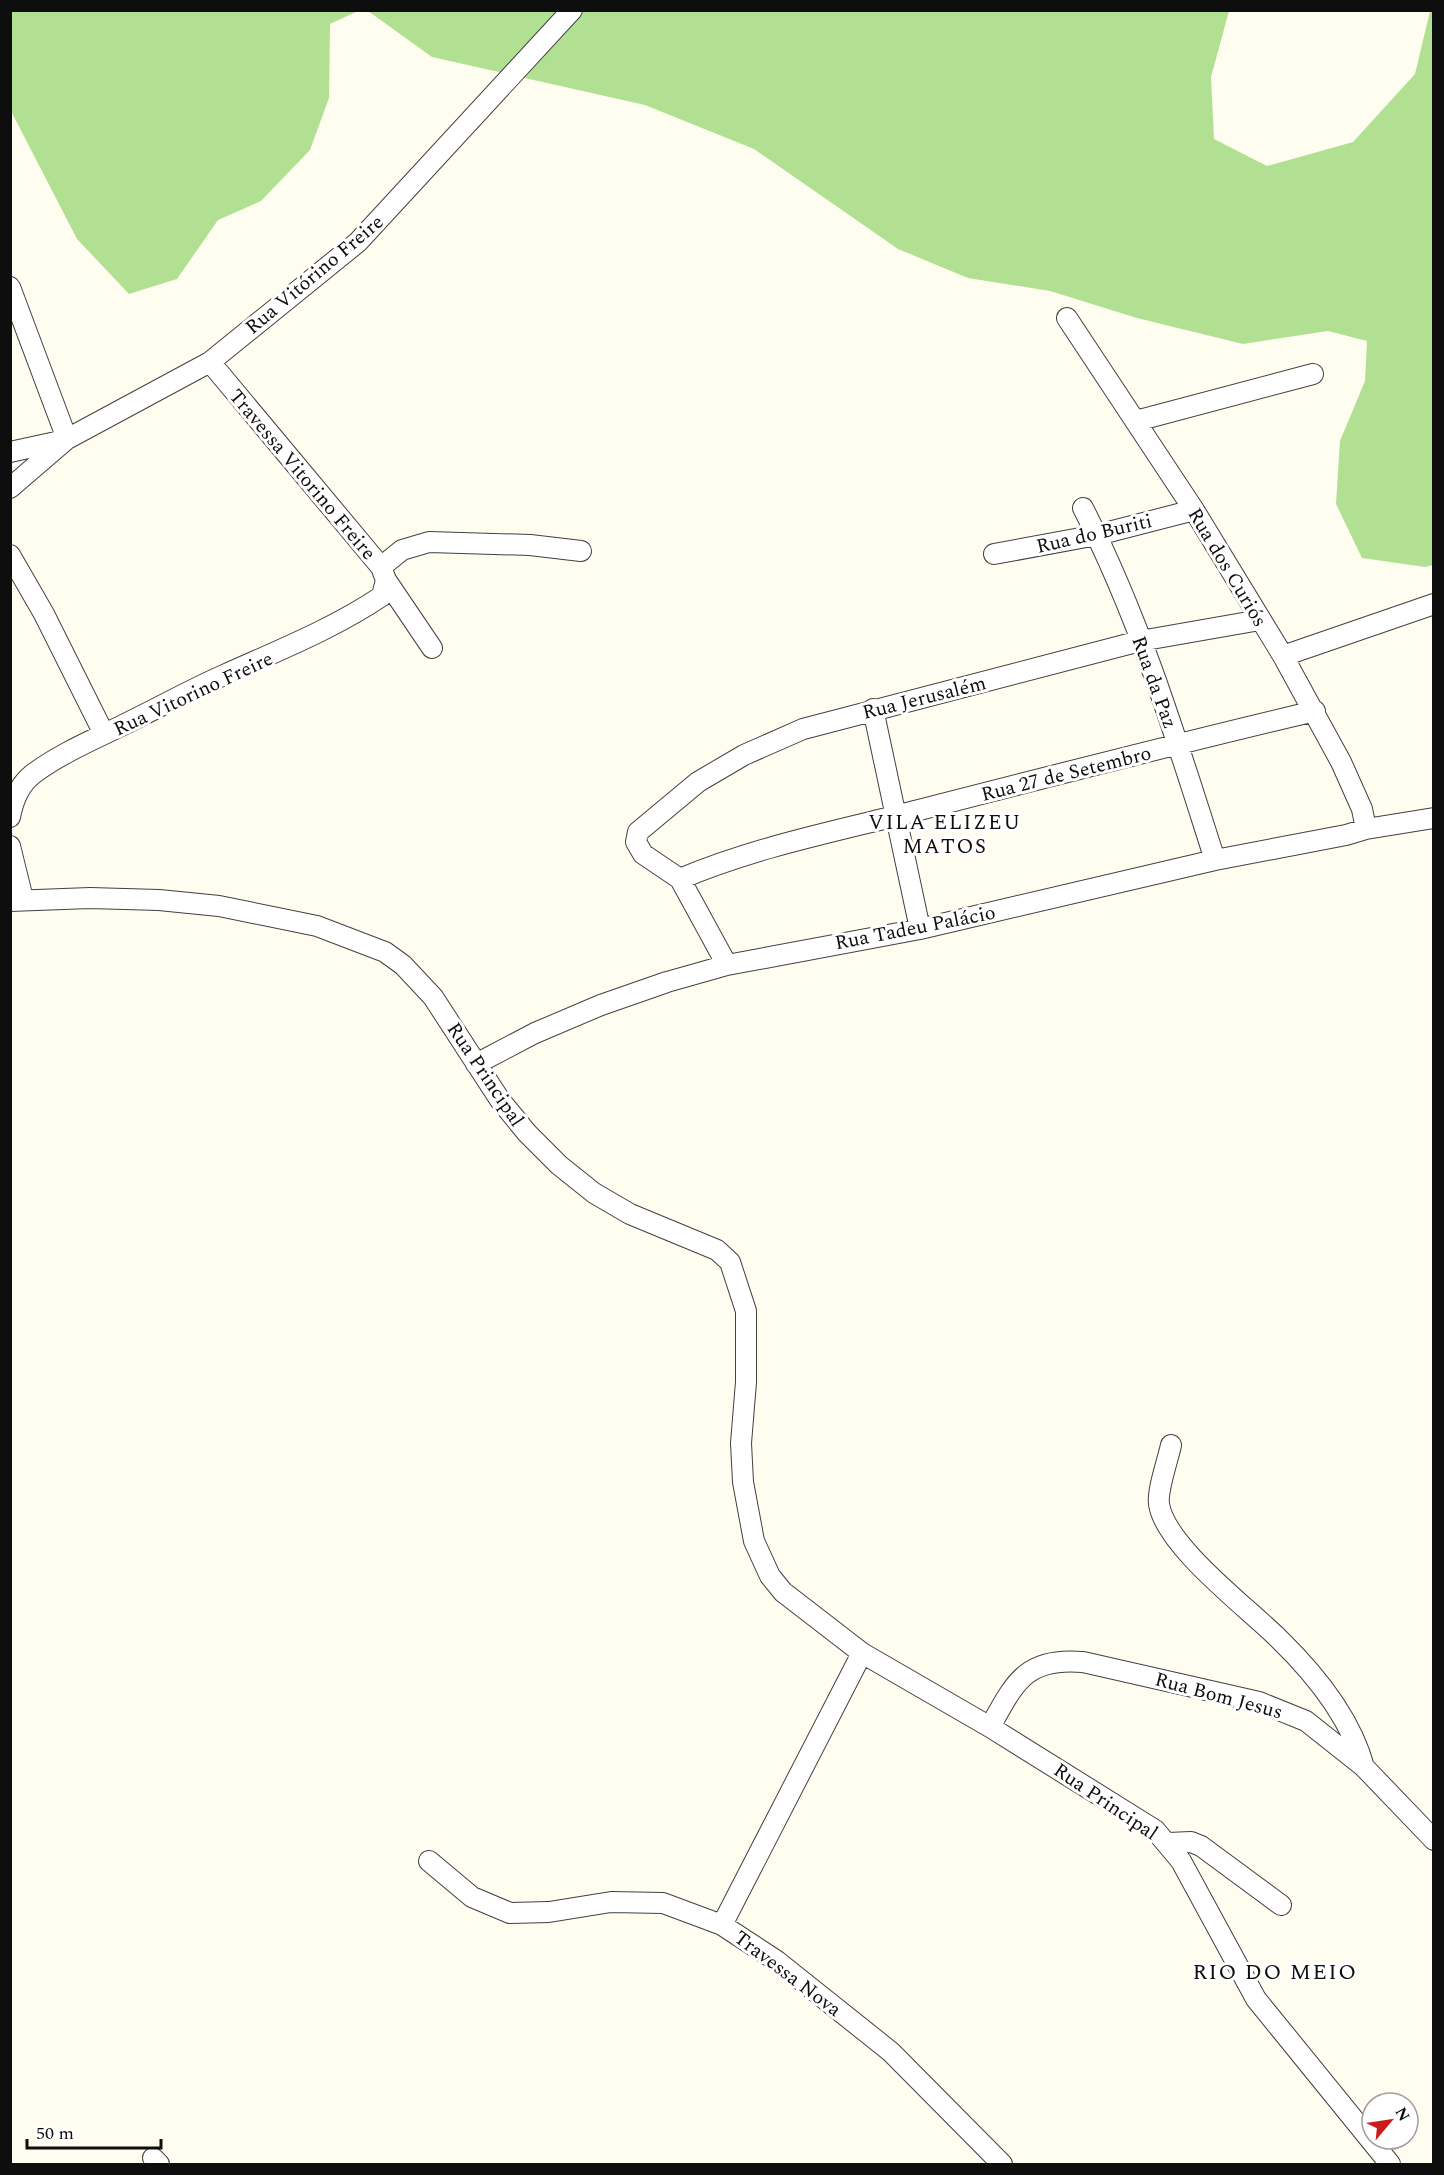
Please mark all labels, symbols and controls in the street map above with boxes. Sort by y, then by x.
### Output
street label: Rua Vitórino Freire [239,208,391,342]
street label: Travessa Vitorino Freire [221,382,383,567]
street label: Rua dos Curiós [1180,502,1275,633]
street label: Rua do Buriti [1033,506,1155,562]
street label: Rua da Paz [1123,632,1185,733]
street label: Rua Vitorino Freire [109,644,278,744]
street label: Rua Jerusalém [859,668,989,728]
street label: Rua 27 de Setembro [978,738,1155,810]
district label: VILA ELIZEU MATOS [868,807,1022,863]
street label: Rua Tadeu Palácio [832,898,998,958]
street label: Rua Principal [439,1016,531,1133]
street label: Rua Bom Jesus [1152,1665,1286,1727]
street label: Rua Principal [1047,1756,1164,1848]
street label: Travessa Nova [727,1923,848,2024]
district label: RIO DO MEIO [1192,1956,1358,1989]
north arrow [1360,2091,1420,2151]
text: N [1389,2103,1416,2126]
scale bar [27,2112,160,2150]
text: 50 m [36,2120,74,2147]

